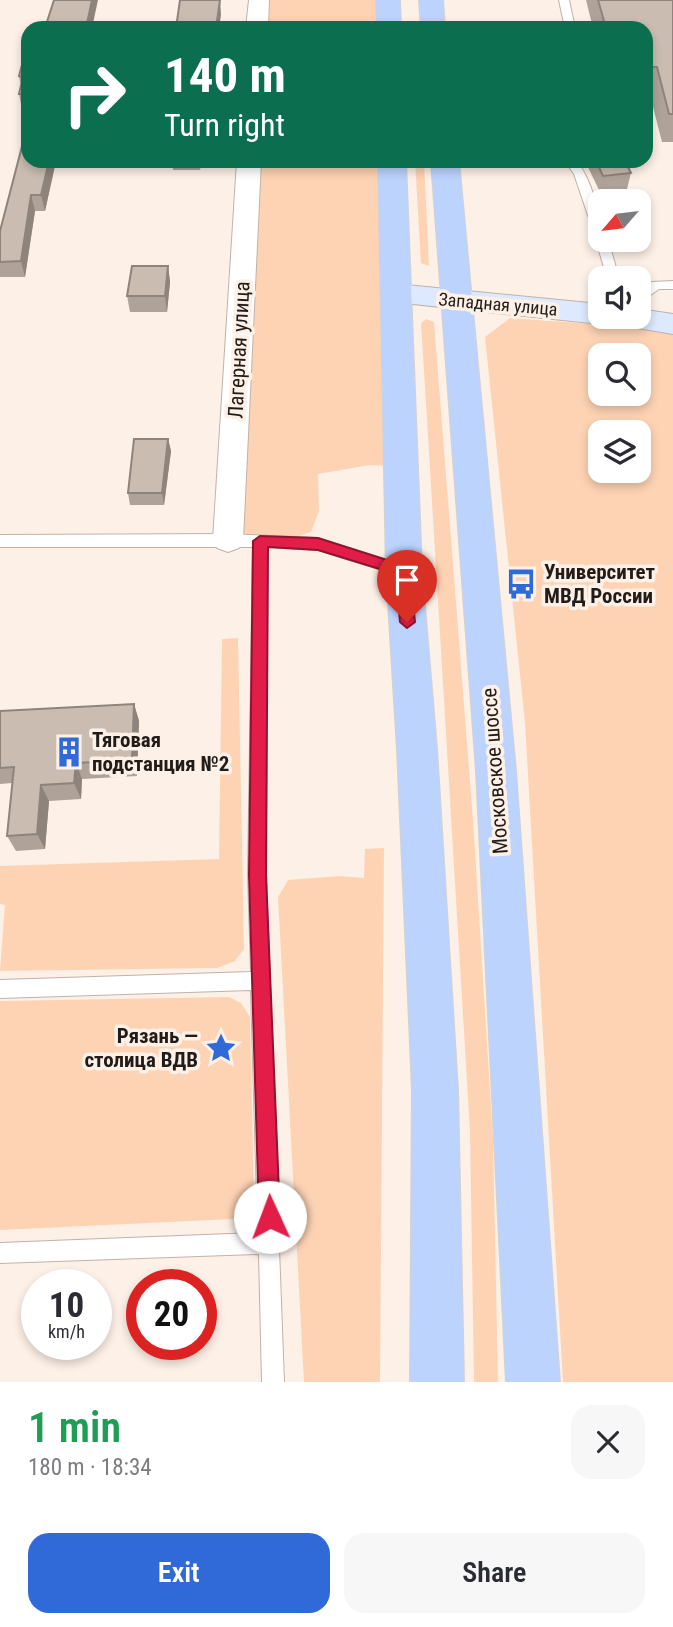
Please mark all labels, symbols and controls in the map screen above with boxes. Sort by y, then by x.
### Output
text: 140 m [164,47,286,104]
icon: right [49,49,140,140]
text: Turn right [164,106,285,144]
north arrow [588,189,651,252]
map controls [588,189,651,483]
button: sound [588,266,651,329]
street label: Лагерная улица [223,281,255,419]
street label: Западная улица [438,288,558,320]
button: search [588,343,651,406]
button: layers [588,420,651,483]
pin [377,550,437,622]
place label: Университет МВД России [544,560,656,608]
icon: arrive [388,561,426,599]
bus stop icon: Университет МВД России [504,567,538,601]
street label: Московское шоссе [477,687,513,855]
place label: Тяговая подстанция №2 [92,728,229,776]
building icon: Тяговая подстанция №2 [52,735,86,769]
place label: Рязань — столица ВДВ [84,1024,198,1072]
place icon: Рязань — столица ВДВ [204,1031,238,1065]
position arrow [233,1180,307,1254]
speed limit sign: 20 [126,1269,217,1360]
text: 10 [49,1285,84,1326]
text: km/h [48,1321,85,1342]
text: 1 min [28,1403,121,1452]
button: close [571,1405,645,1479]
text: 180 m · 18:34 [28,1454,152,1481]
button: Exit [28,1533,330,1613]
button: Share [344,1533,645,1613]

